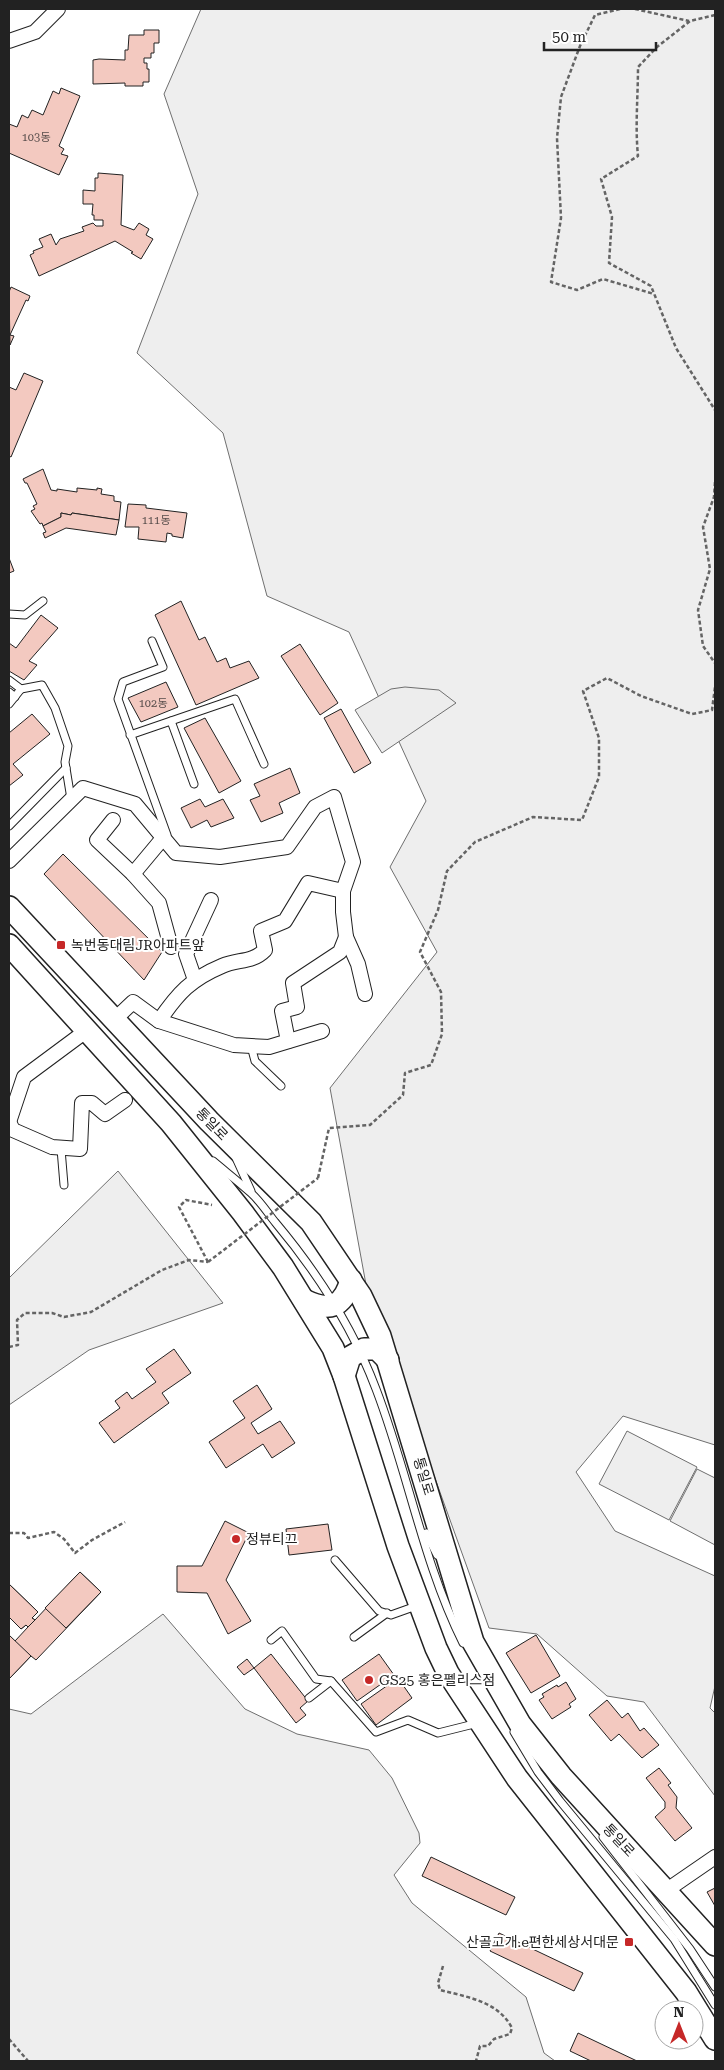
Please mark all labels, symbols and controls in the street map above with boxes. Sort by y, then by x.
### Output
scale bar [544,20,656,52]
text: 50 m [552,28,587,46]
house number: 103동 [22,131,50,144]
house number: 111동 [142,514,170,527]
house number: 102동 [139,697,167,710]
place label: 녹번동대림JR아파트앞 [71,937,205,953]
marker: 녹번동대림JR아파트앞 [55,939,67,951]
street label: 통일로 [193,1105,231,1144]
street label: 통일로 [411,1455,437,1497]
place label: 정뷰티끄 [246,1531,298,1547]
marker: 정뷰티끄 [230,1533,242,1545]
place label: GS25 홍은펠리스점 [379,1672,495,1688]
marker: GS25 홍은펠리스점 [363,1674,375,1686]
street label: 통일로 [600,1820,638,1860]
place label: 산골고개.e편한세상서대문 [466,1934,619,1950]
marker: 산골고개.e편한세상서대문 [623,1936,635,1948]
north arrow [654,2000,704,2050]
text: N [674,2004,685,2020]

